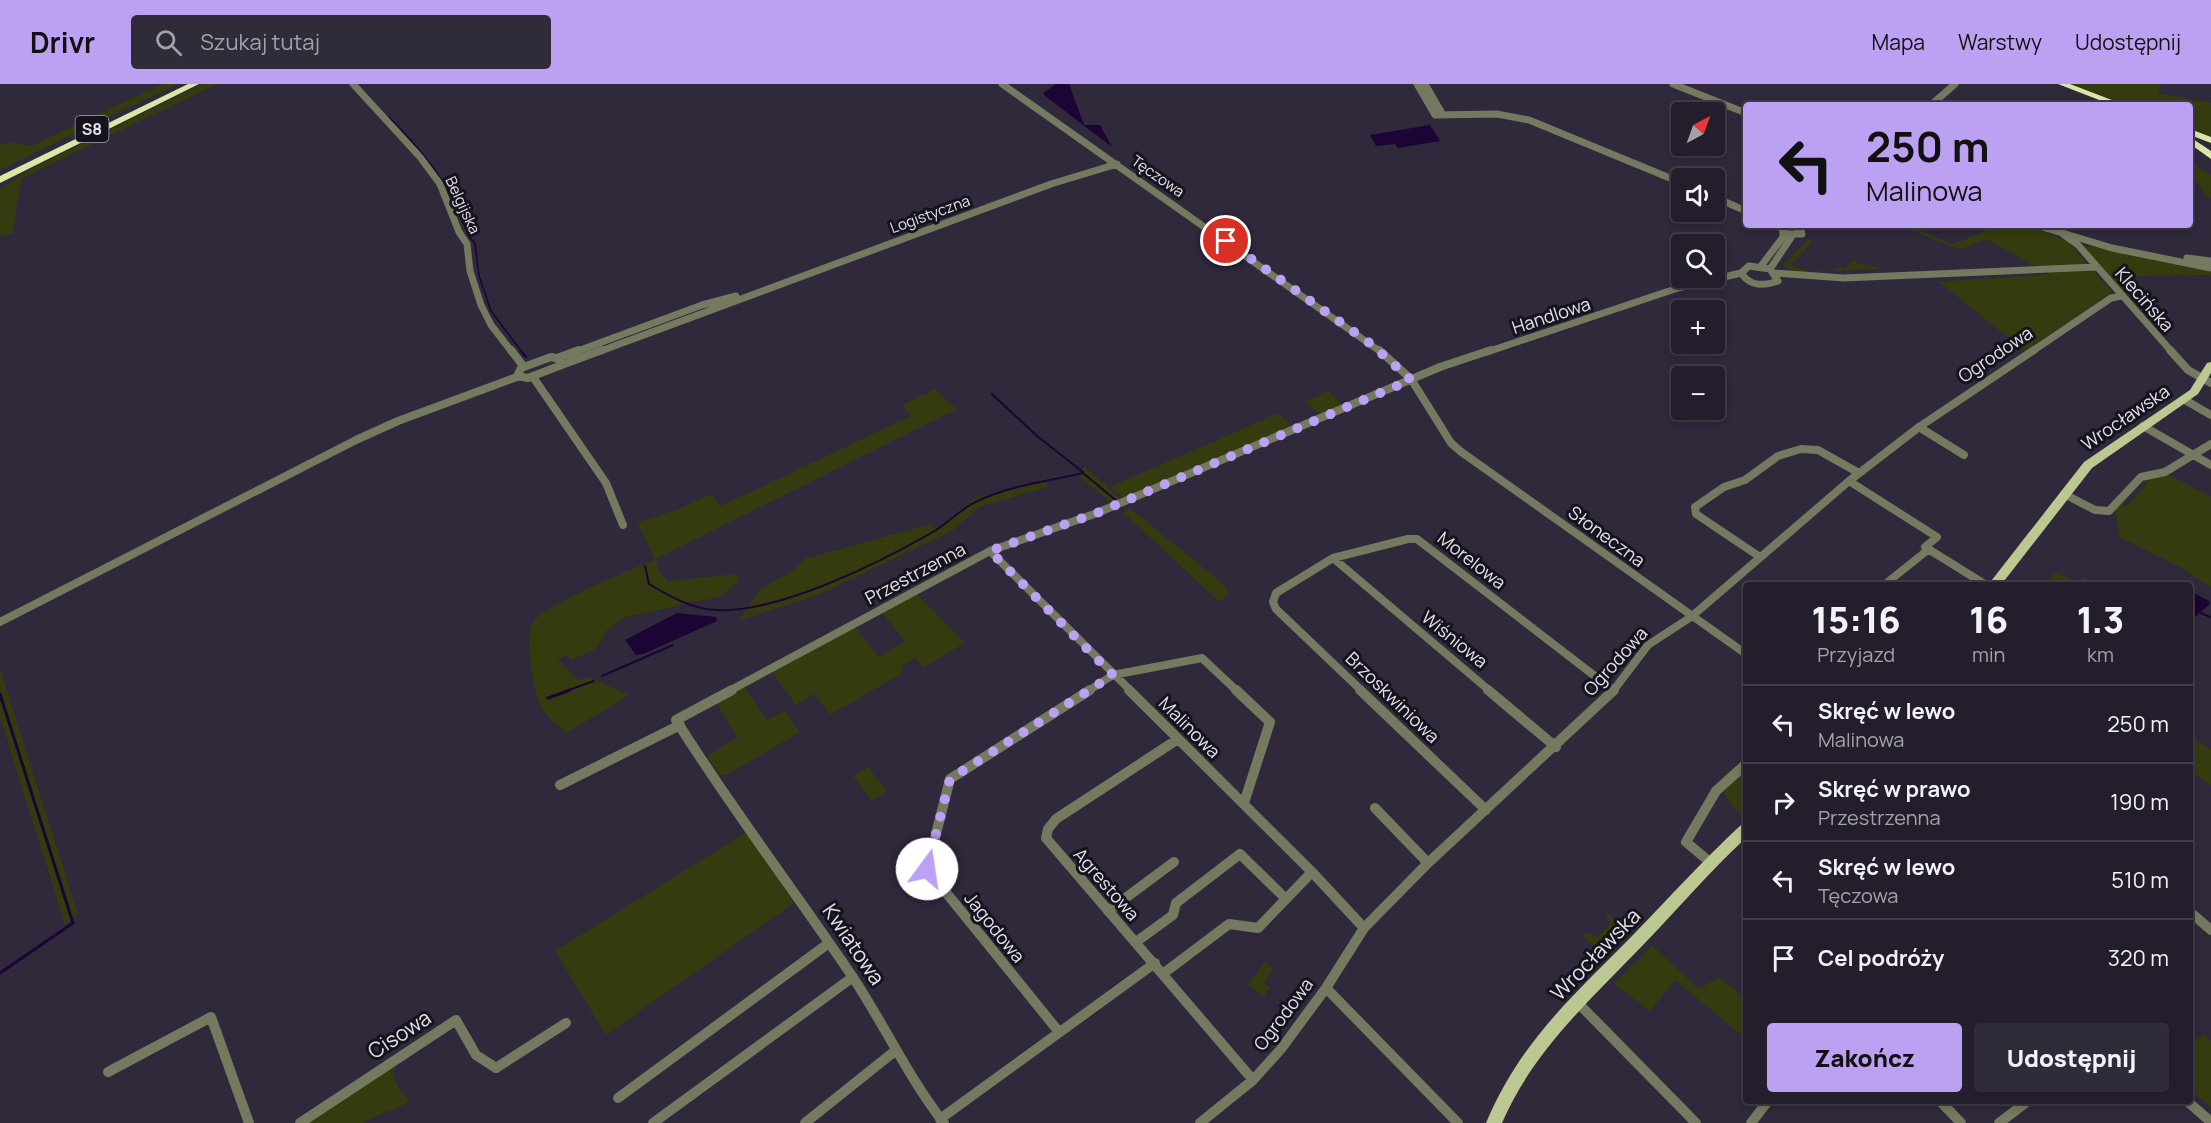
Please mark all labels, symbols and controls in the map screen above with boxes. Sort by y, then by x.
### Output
search box [131,15,551,69]
text: Drivr [30,23,95,61]
icon: search [152,26,185,59]
text: Szukaj tutaj [200,27,320,57]
text: Mapa [1872,28,1925,56]
text: Warstwy [1958,28,2042,56]
text: Udostępnij [2075,28,2181,56]
north arrow [1671,102,1725,156]
map controls [1671,102,1725,420]
road number: S8 [76,116,109,142]
text: 250 m [1866,117,1989,175]
icon: left [1767,126,1845,204]
street label: Tęczowa [1127,150,1189,202]
button: sound [1671,168,1725,222]
text: Malinowa [1866,172,1983,209]
street label: Belgijska [441,173,485,237]
street label: Logistyczna [887,190,973,238]
pin [1200,215,1251,266]
icon: arrive [1209,224,1242,257]
button: search [1671,234,1725,288]
street label: Klecińska [2110,262,2180,336]
street label: Handlowa [1509,291,1593,339]
button: + [1671,300,1725,354]
street label: Ogrodowa [1953,320,2037,388]
button: − [1671,366,1725,420]
street label: Wrocławska [2076,379,2174,455]
street label: Słoneczna [1564,500,1650,572]
street label: Morelowa [1433,526,1511,594]
street label: Przestrzenna [861,537,969,609]
text: 15:16 [1812,595,1901,644]
text: 16 [1969,595,2008,644]
text: 1.3 [2077,595,2124,644]
street label: Wiśniowa [1417,605,1493,673]
street label: Ogrodowa [1578,621,1652,701]
text: Przyjazd [1817,641,1895,668]
text: min [1972,641,2005,668]
text: km [2087,641,2114,668]
street label: Brzoskwiniowa [1341,646,1445,748]
street label: Malinowa [1154,691,1226,763]
text: Skręć w lewo [1818,696,1955,726]
icon: left [1767,708,1800,741]
text: 250 m [2107,709,2169,739]
text: Malinowa [1818,726,1904,753]
text: Skręć w prawo [1818,774,1971,804]
icon: right [1767,786,1800,819]
text: 190 m [2110,787,2169,817]
text: Przestrzenna [1818,804,1941,831]
position arrow [895,837,959,901]
street label: Agrestowa [1069,843,1145,925]
text: Skręć w lewo [1818,852,1955,882]
icon: left [1767,864,1800,897]
text: 510 m [2111,865,2169,895]
text: Tęczowa [1818,882,1898,909]
street label: Jagodowa [959,887,1031,967]
street label: Kwiatowa [817,898,891,990]
street label: Wrocławska [1544,902,1646,1006]
icon: arrive [1767,942,1800,975]
text: Cel podróży [1818,943,1944,973]
text: 320 m [2108,943,2169,973]
street label: Ogrodowa [1248,973,1318,1055]
street label: Cisowa [362,1003,436,1065]
button: Zakończ [1767,1023,1962,1092]
button: Udostępnij [1974,1023,2169,1092]

